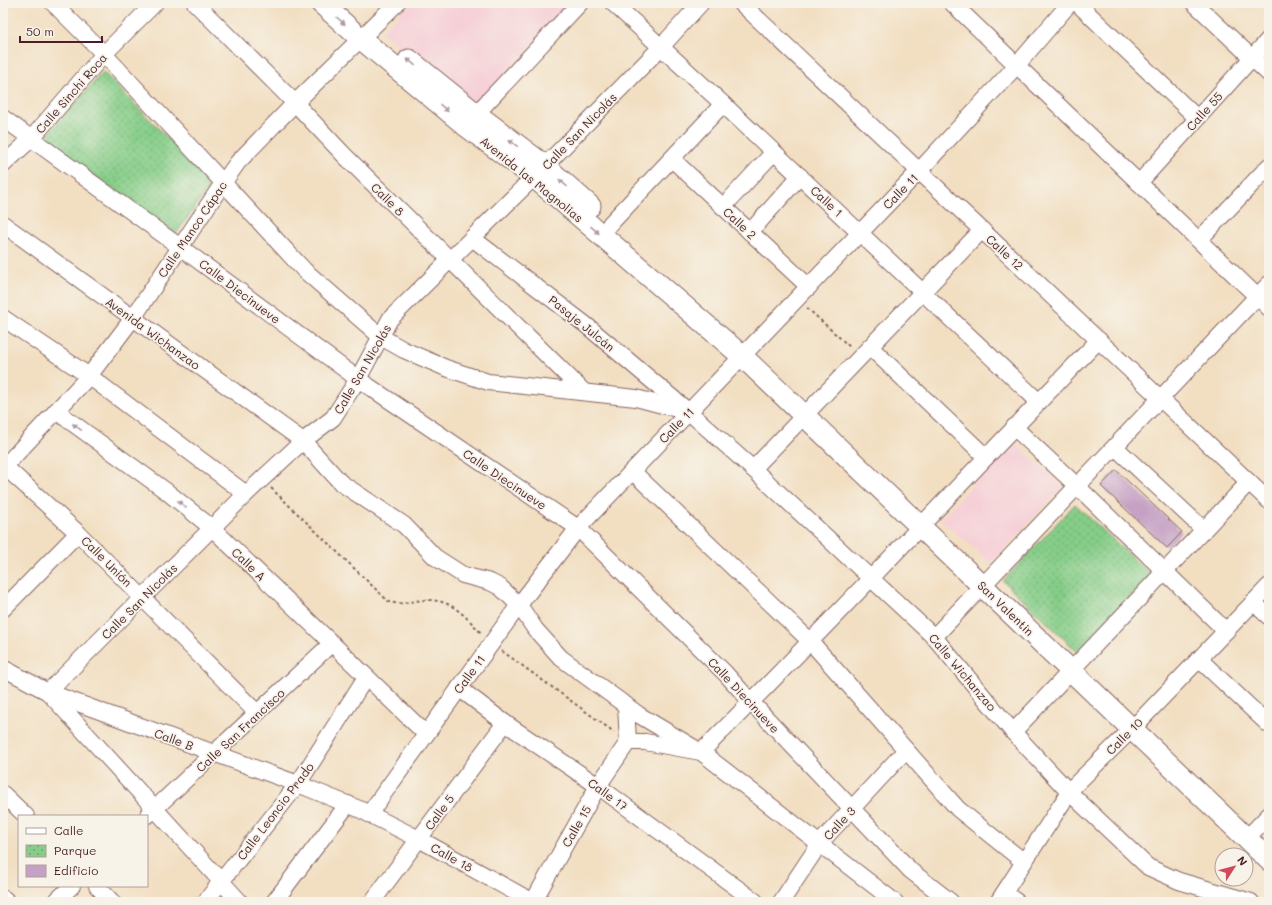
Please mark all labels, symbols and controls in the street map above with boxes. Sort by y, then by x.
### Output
one-way arrow [336,16,346,25]
scale bar [20,18,102,44]
text: 50 m [26,23,54,39]
street label: Calle Sinchi Roca [32,50,110,136]
one-way arrow [406,58,417,67]
street label: Calle 55 [1182,88,1226,134]
street label: Calle San Nicolás [538,89,620,173]
one-way arrow [439,103,449,112]
street label: Avenida las Magnolias [477,132,587,226]
one-way arrow [508,139,519,147]
street label: Calle 11 [879,170,921,212]
street label: Calle Manco Cápac [154,178,230,280]
street label: Calle 8 [368,179,408,219]
one-way arrow [559,179,568,188]
street label: Calle 1 [807,182,847,220]
street label: Calle 2 [720,203,760,243]
one-way arrow [591,225,600,234]
street label: Calle 12 [983,231,1027,273]
street label: Calle Diecinueve [196,255,284,327]
street label: Pasaje Julcán [546,291,618,355]
street label: Avenida Wichanzao [102,293,204,373]
street label: Calle San Nicolás [330,321,394,417]
street label: Calle 11 [655,404,697,446]
one-way arrow [72,422,83,431]
street label: Calle Diecinueve [460,445,550,513]
one-way arrow [176,499,187,508]
street label: Calle Unión [78,532,136,590]
street label: Calle A [228,544,270,584]
street label: Calle San Nicolás [98,559,181,642]
street label: San Valentin [974,577,1038,639]
street label: Calle Wichanzao [926,630,1000,714]
street label: Calle 11 [450,651,488,697]
street label: Calle Diecinueve [705,654,783,736]
street label: Calle San Francisco [192,685,288,775]
street label: Calle 10 [1102,714,1146,758]
street label: Calle B [152,725,196,753]
street label: Calle Leoncio Prado [233,759,317,863]
street label: Calle 17 [585,774,631,814]
street label: Calle 5 [421,791,457,833]
street label: Calle 15 [558,802,594,850]
street label: Calle 3 [819,803,859,843]
legend [18,815,148,887]
text: Calle [54,822,84,838]
street label: Calle 18 [428,839,476,875]
text: Parque [54,842,97,858]
north arrow [1214,847,1254,887]
text: N [1234,853,1251,869]
text: Edificio [54,862,98,878]

